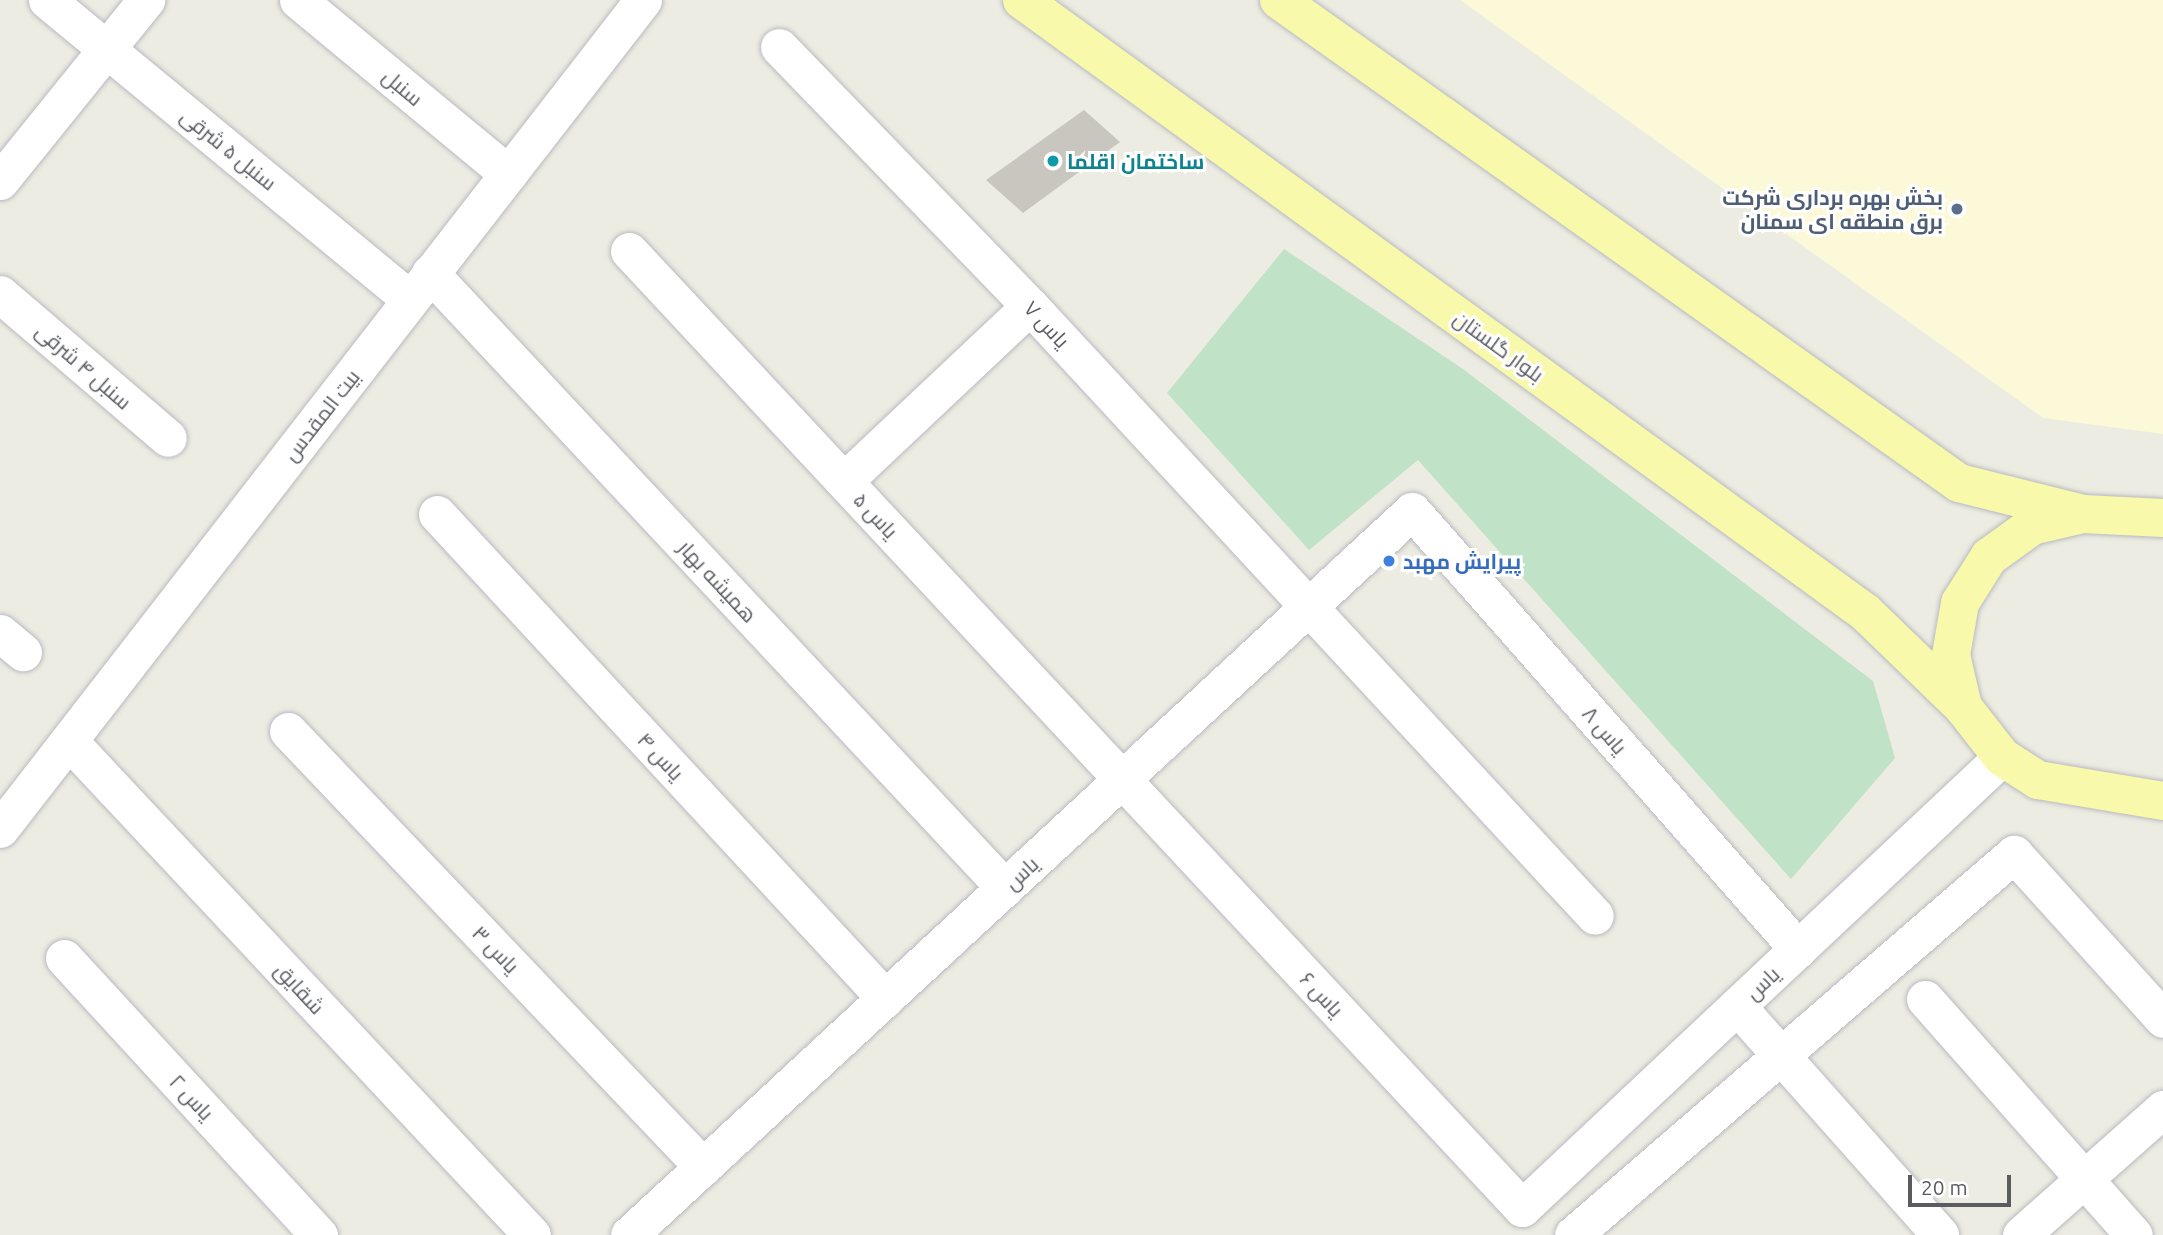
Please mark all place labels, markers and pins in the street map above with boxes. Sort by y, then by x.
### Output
place label: ساختمان اقلما [1067,148,1204,174]
marker: ساختمان اقلما [1045,153,1061,169]
place label: بخش بهره برداری شرکت برق منطقه ای سمنان [1722,184,1943,234]
marker: بخش بهره برداری شرکت برق منطقه ای سمنان [1949,201,1965,217]
place label: پیرایش مهبد [1403,548,1521,574]
marker: پیرایش مهبد [1381,553,1397,569]

